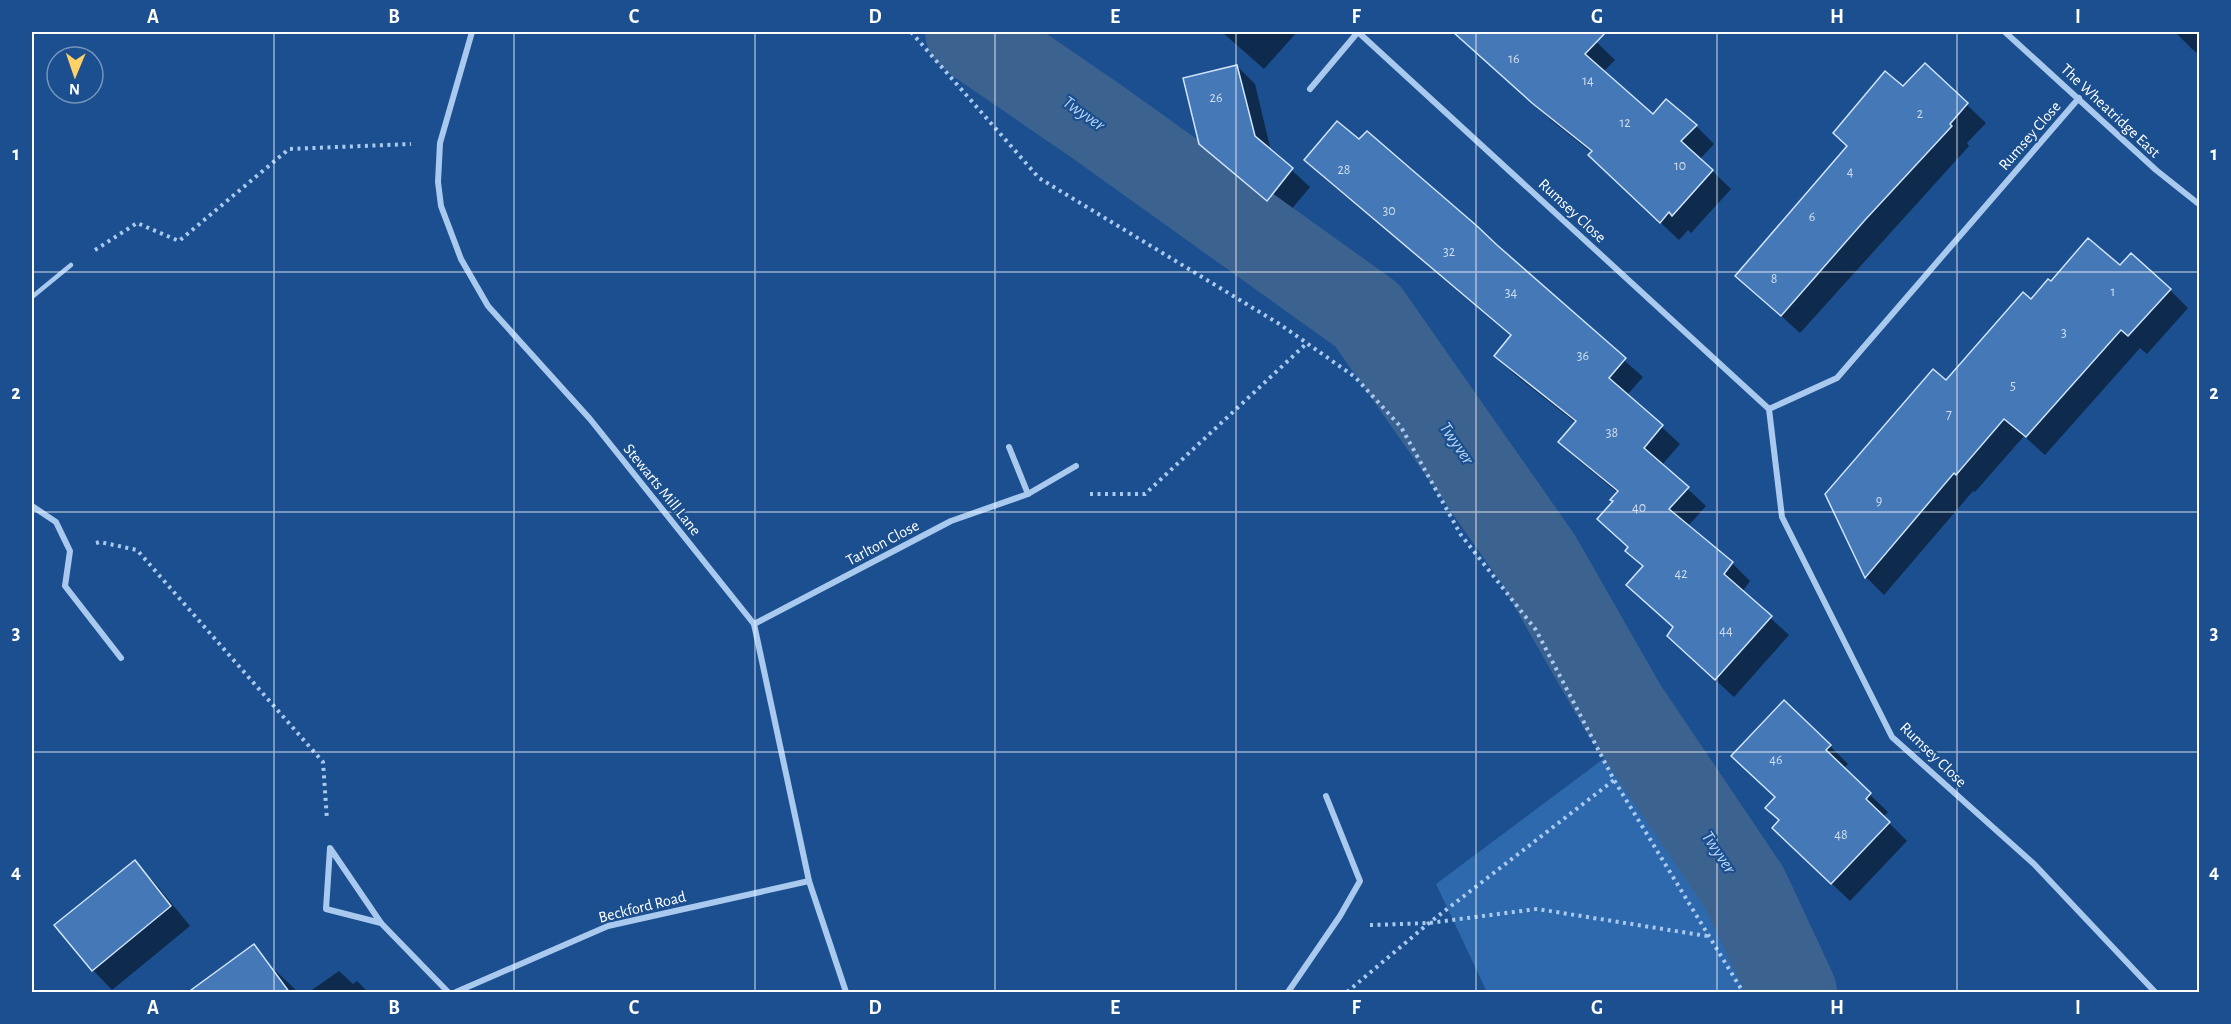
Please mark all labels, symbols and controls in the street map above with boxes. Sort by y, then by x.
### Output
text: A [147,7,159,27]
text: B [388,7,400,27]
text: C [629,7,640,27]
text: D [868,7,882,27]
text: E [1110,7,1120,27]
text: F [1351,7,1361,27]
text: G [1591,7,1603,27]
text: H [1830,7,1844,27]
text: I [2075,7,2081,27]
north arrow [45,45,105,105]
house number: 16 [1508,52,1520,66]
street label: The Wheatridge East [2058,61,2163,161]
house number: 14 [1582,74,1594,88]
text: N [69,81,80,97]
house number: 26 [1210,91,1222,105]
water label: Twyver [1059,93,1109,135]
street label: Rumsey Close [1996,98,2065,174]
house number: 2 [1917,107,1923,121]
house number: 12 [1619,116,1631,130]
text: 1 [12,144,20,164]
text: 1 [2210,144,2218,164]
house number: 10 [1674,159,1686,173]
house number: 28 [1337,163,1351,177]
house number: 4 [1847,165,1854,179]
street label: Rumsey Close [1535,176,1609,246]
house number: 30 [1382,204,1396,218]
house number: 6 [1809,210,1815,224]
house number: 32 [1443,245,1455,259]
house number: 8 [1771,272,1777,286]
house number: 1 [2111,285,2115,299]
house number: 34 [1505,286,1518,300]
house number: 3 [2061,326,2067,340]
house number: 36 [1577,349,1589,363]
house number: 5 [2010,379,2016,393]
text: 2 [11,383,21,403]
text: 2 [2209,383,2219,403]
house number: 7 [1946,407,1952,421]
water label: Twyver [1435,419,1478,469]
house number: 38 [1606,426,1618,440]
street label: Stewarts Mill Lane [620,441,704,539]
house number: 9 [1876,494,1882,508]
house number: 40 [1632,501,1646,515]
street label: Tarlton Close [843,517,922,569]
house number: 42 [1674,567,1688,581]
text: 3 [12,623,20,643]
text: 3 [2210,623,2218,643]
house number: 44 [1719,624,1733,638]
street label: Rumsey Close [1896,719,1970,791]
house number: 46 [1769,753,1783,767]
water label: Twyver [1698,828,1739,878]
house number: 48 [1834,828,1848,842]
text: 4 [11,862,21,882]
text: 4 [2209,862,2219,882]
street label: Beckford Road [597,888,688,926]
text: A [147,998,159,1018]
text: B [388,998,400,1018]
text: C [629,998,640,1018]
text: D [868,998,882,1018]
text: E [1110,998,1120,1018]
text: F [1351,998,1361,1018]
text: G [1591,998,1603,1018]
text: H [1830,998,1844,1018]
text: I [2075,998,2081,1018]

